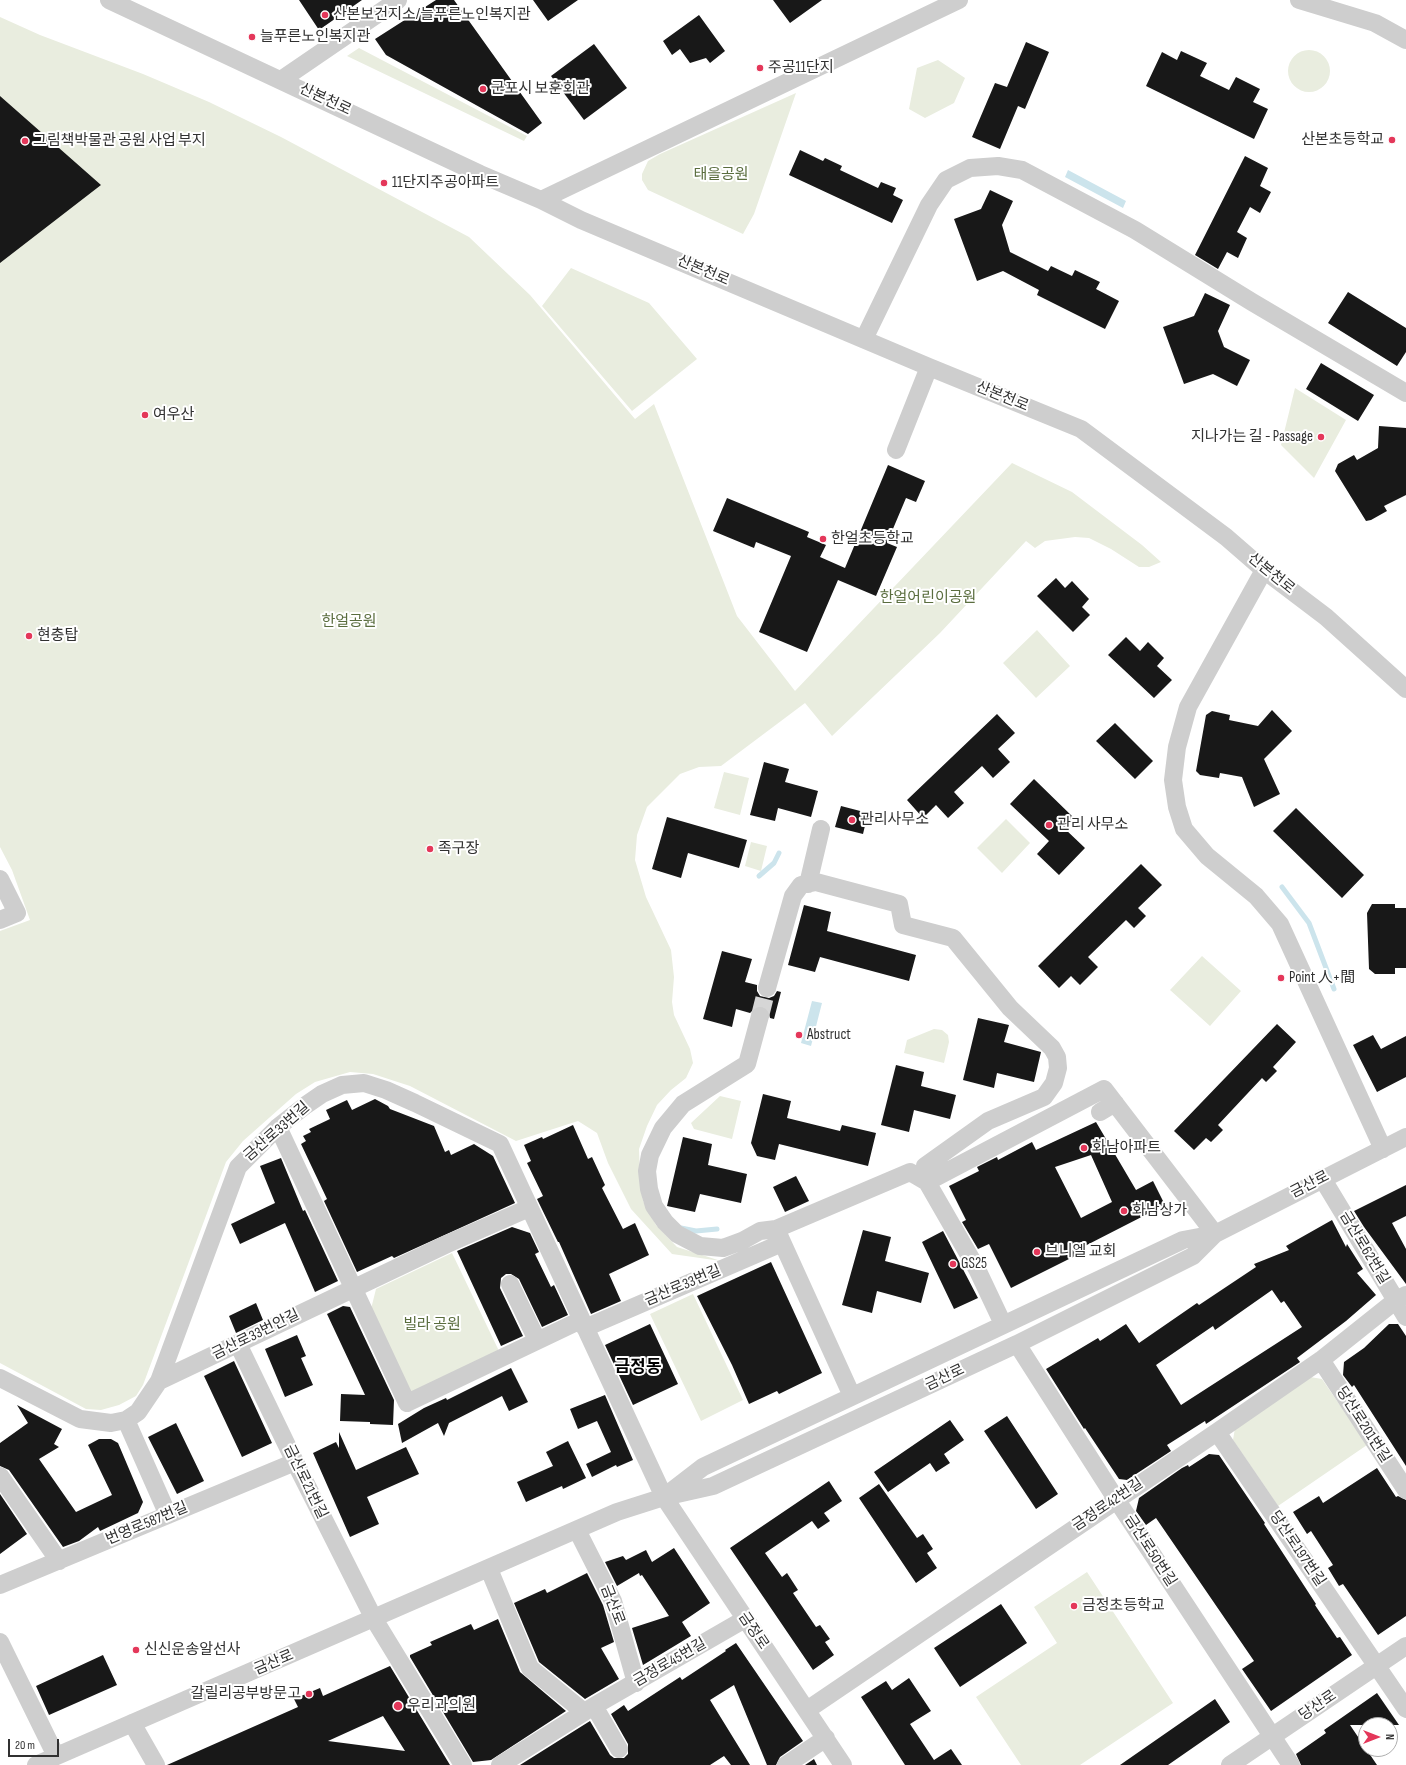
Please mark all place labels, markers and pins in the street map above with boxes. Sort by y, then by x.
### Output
place label: 산본보건지소/늘푸른노인복지관 [333,6,531,24]
marker: 산본보건지소/늘푸른노인복지관 [320,10,330,20]
place label: 늘푸른노인복지관 [260,28,370,46]
marker: 늘푸른노인복지관 [247,32,257,42]
place label: 주공11단지 [768,59,834,77]
marker: 주공11단지 [755,63,765,73]
place label: 군포시 보훈회관 [491,80,590,98]
marker: 군포시 보훈회관 [478,84,488,94]
place label: 산본초등학교 [1301,131,1384,149]
place label: 그림책박물관 공원 사업 부지 [33,132,206,150]
marker: 산본초등학교 [1387,135,1397,145]
marker: 그림책박물관 공원 사업 부지 [20,136,30,146]
place label: 11단지주공아파트 [392,174,499,192]
marker: 11단지주공아파트 [379,178,389,188]
place label: 여우산 [153,406,194,424]
marker: 여우산 [140,410,150,420]
place label: 지나가는 길 - Passage [1191,428,1313,446]
marker: 지나가는 길 - Passage [1316,432,1326,442]
place label: 한얼초등학교 [831,530,914,548]
marker: 한얼초등학교 [818,534,828,544]
place label: 현충탑 [37,627,78,645]
marker: 현충탑 [24,631,34,641]
place label: 관리사무소 [860,811,929,829]
marker: 관리사무소 [847,815,857,825]
place label: 관리 사무소 [1057,816,1128,834]
marker: 관리 사무소 [1044,820,1054,830]
place label: 족구장 [438,840,479,858]
marker: 족구장 [425,844,435,854]
place label: Point 人+間 [1289,969,1355,987]
marker: Point 人+間 [1276,973,1286,983]
place label: Abstruct [807,1026,851,1044]
marker: Abstruct [794,1030,804,1040]
place label: 화남아파트 [1092,1139,1161,1157]
marker: 화남아파트 [1079,1143,1089,1153]
place label: 화남상가 [1132,1202,1187,1220]
marker: 화남상가 [1119,1206,1129,1216]
place label: 브니엘 교회 [1045,1243,1116,1261]
marker: 브니엘 교회 [1032,1247,1042,1257]
place label: GS25 [961,1255,987,1273]
marker: GS25 [948,1259,958,1269]
place label: 금정초등학교 [1082,1597,1165,1615]
marker: 금정초등학교 [1069,1601,1079,1611]
place label: 신신운송알선사 [144,1641,241,1659]
marker: 신신운송알선사 [131,1645,141,1655]
place label: 갈릴리공부방문고 [191,1685,301,1703]
marker: 갈릴리공부방문고 [304,1689,314,1699]
place label: 우리과의원 [407,1697,476,1715]
marker: 우리과의원 [392,1700,404,1712]

